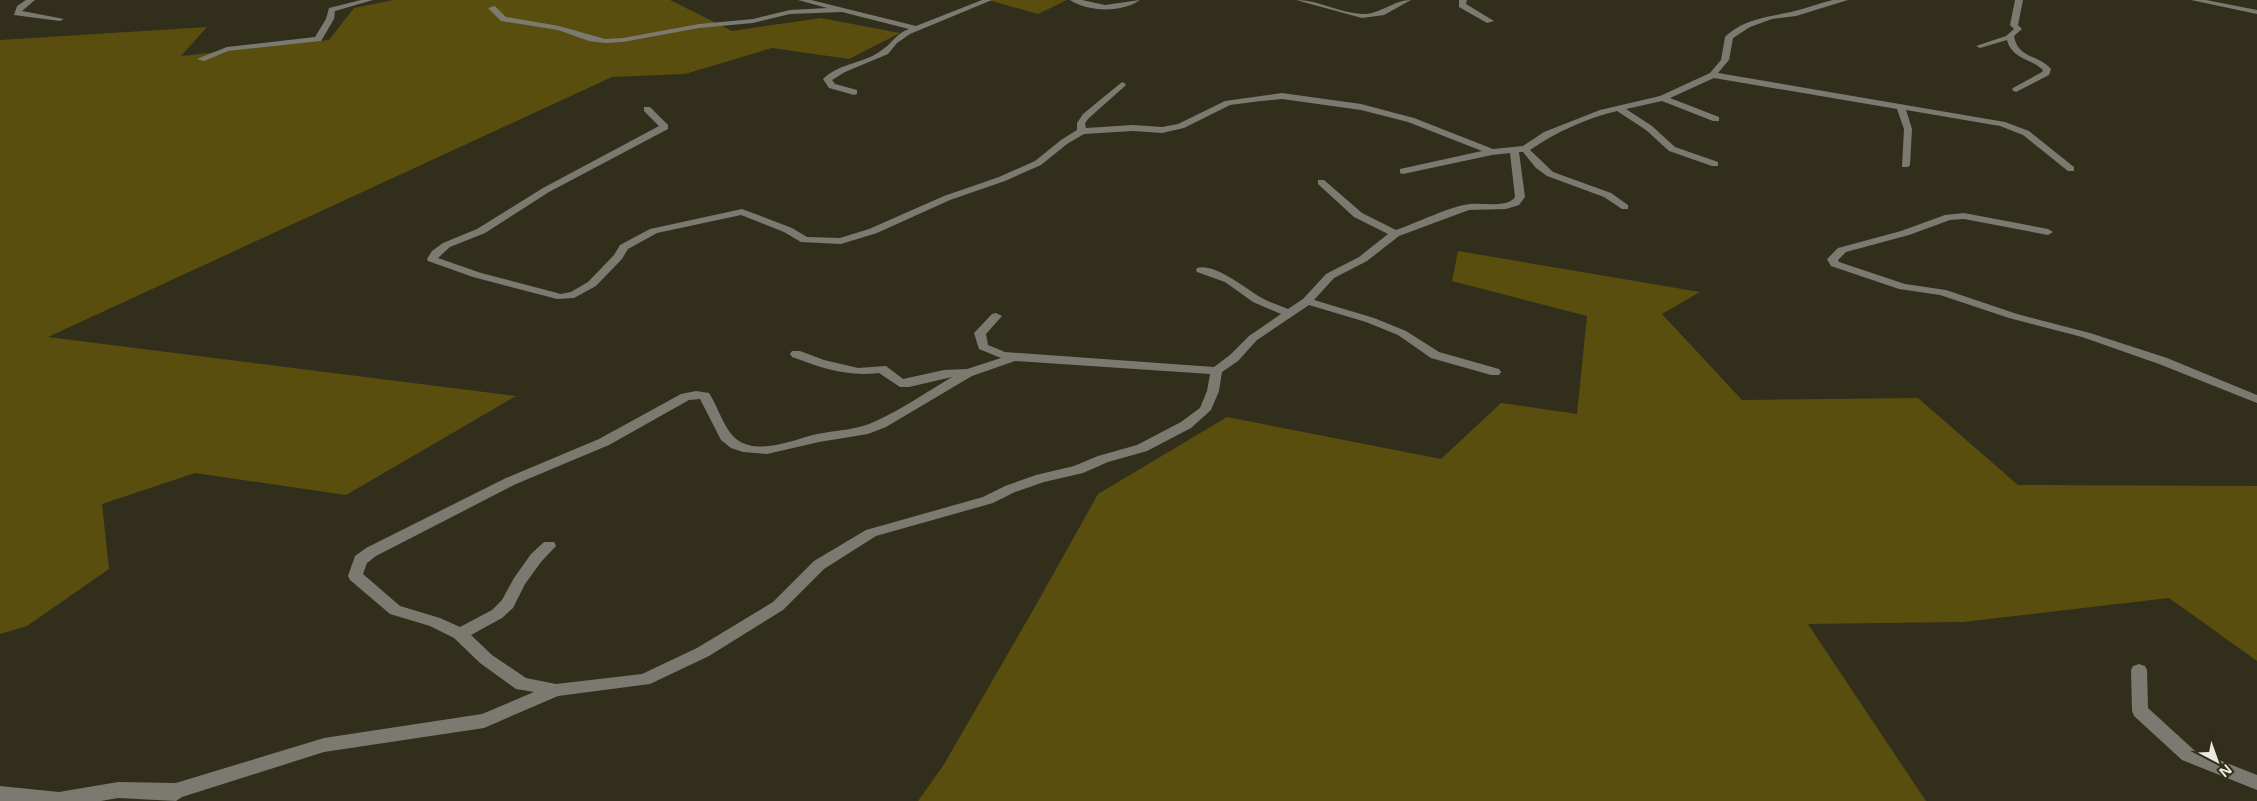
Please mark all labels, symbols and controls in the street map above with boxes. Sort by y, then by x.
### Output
north arrow [2192,736,2242,786]
text: N [2215,760,2236,782]

